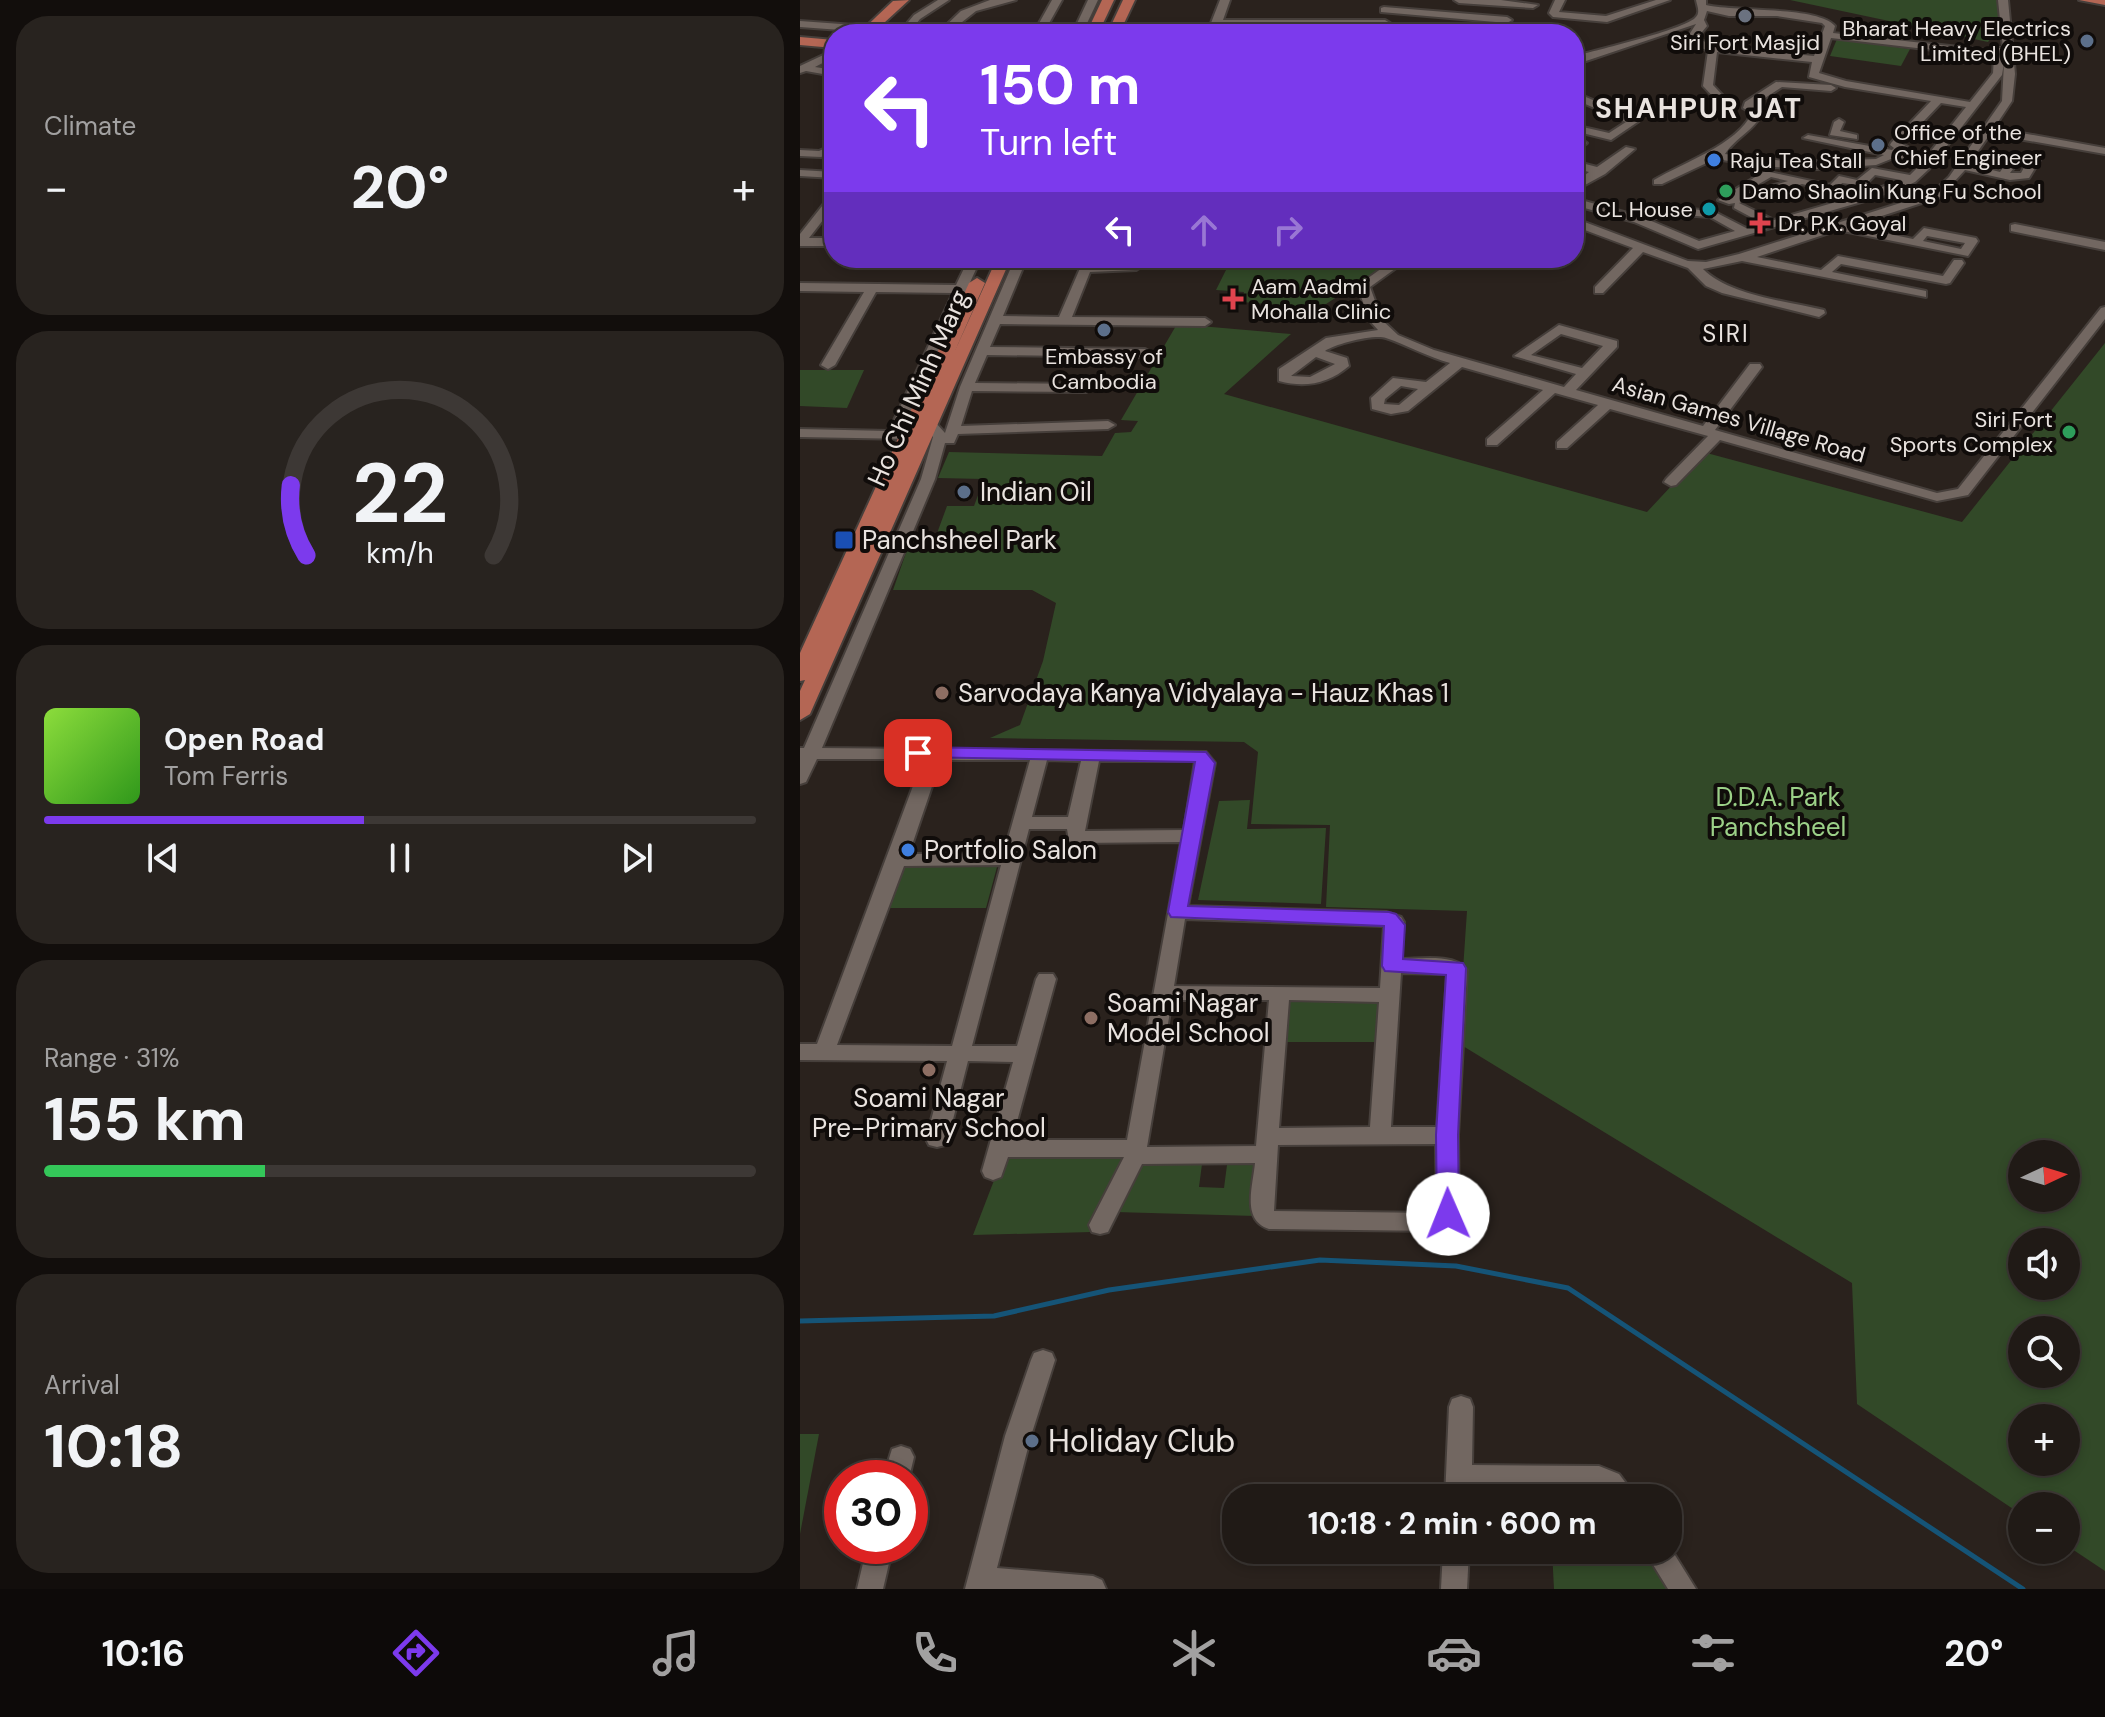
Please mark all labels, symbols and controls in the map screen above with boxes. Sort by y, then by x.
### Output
marker: Siri Fort Masjid [1736,7,1754,25]
place label: Bharat Heavy Electrics Limited (BHEL) [1842,14,2071,68]
place label: Siri Fort Masjid [1670,28,1820,57]
marker: Bharat Heavy Electrics Limited (BHEL) [2078,32,2096,50]
text: 150 m [980,48,1141,121]
icon: left [848,56,952,160]
district label: SHAHPUR JAT [1595,90,1803,127]
text: Climate [44,109,136,143]
place label: Office of the Chief Engineer [1894,118,2042,172]
text: Turn left [980,119,1117,166]
marker: Office of the Chief Engineer [1869,136,1887,154]
place label: Raju Tea Stall [1730,146,1862,175]
text: 20° [351,148,449,227]
marker: Raju Tea Stall [1705,151,1723,169]
text: − [44,159,68,217]
text: + [732,159,756,217]
place label: Damo Shaolin Kung Fu School [1742,177,2042,206]
marker: Damo Shaolin Kung Fu School [1717,182,1735,200]
place label: CL House [1596,195,1693,224]
marker: CL House [1700,200,1718,218]
icon: left [1098,208,1142,252]
icon: ahead [1182,208,1226,252]
icon: right [1266,208,1310,252]
place label: Dr. P.K. Goyal [1778,209,1907,238]
marker: Dr. P.K. Goyal [1749,212,1771,234]
place label: Aam Aadmi Mohalla Clinic [1251,272,1391,326]
street label: Ho Chi Minh Marg [859,284,977,492]
marker: Aam Aadmi Mohalla Clinic [1222,288,1244,310]
district label: SIRI [1702,318,1750,349]
marker: Embassy of Cambodia [1095,321,1113,339]
place label: Embassy of Cambodia [1045,342,1163,396]
street label: Asian Games Village Road [1609,369,1869,470]
place label: Siri Fort Sports Complex [1890,405,2053,459]
marker: Siri Fort Sports Complex [2060,423,2078,441]
text: 22 [352,438,448,547]
place label: Indian Oil [980,475,1092,509]
marker: Indian Oil [955,483,973,501]
place label: Panchsheel Park [862,523,1057,557]
marker: Panchsheel Park [833,529,855,551]
text: km/h [366,535,434,572]
place label: Sarvodaya Kanya Vidyalaya - Hauz Khas 1 [958,676,1449,710]
marker: Sarvodaya Kanya Vidyalaya - Hauz Khas 1 [933,684,951,702]
pin [884,719,952,787]
text: Open Road [164,720,324,759]
icon: arrive [896,731,940,775]
text: Tom Ferris [164,759,288,793]
park label: D.D.A. Park Panchsheel [1710,780,1846,844]
place label: Portfolio Salon [924,833,1097,867]
icon: previous [141,836,185,880]
icon: pause [378,836,422,880]
icon: next [615,836,659,880]
marker: Portfolio Salon [899,841,917,859]
place label: Soami Nagar Model School [1107,986,1270,1050]
marker: Soami Nagar Model School [1082,1009,1100,1027]
text: Range · 31% [44,1041,179,1075]
marker: Soami Nagar Pre-Primary School [920,1061,938,1079]
text: 155 km [44,1080,246,1159]
place label: Soami Nagar Pre-Primary School [812,1081,1046,1145]
north arrow [2008,1140,2080,1212]
map controls [2008,1140,2080,1564]
position arrow [1406,1172,1490,1256]
button: sound [2008,1228,2080,1300]
button: search [2008,1316,2080,1388]
text: Arrival [44,1368,120,1402]
button: + [2008,1404,2080,1476]
text: 10:18 [44,1407,183,1486]
place label: Holiday Club [1048,1420,1235,1462]
marker: Holiday Club [1023,1432,1041,1450]
speed limit sign: 30 [824,1460,928,1564]
button: − [2008,1492,2080,1564]
text: 10:18 · 2 min · 600 m [1308,1504,1596,1543]
icon: directions [388,1625,444,1681]
icon: music [648,1625,704,1681]
icon: phone [907,1625,963,1681]
icon: climate [1166,1625,1222,1681]
icon: car [1426,1625,1482,1681]
icon: filters [1685,1625,1741,1681]
text: 10:16 [102,1630,185,1677]
text: 20° [1944,1630,2003,1677]

